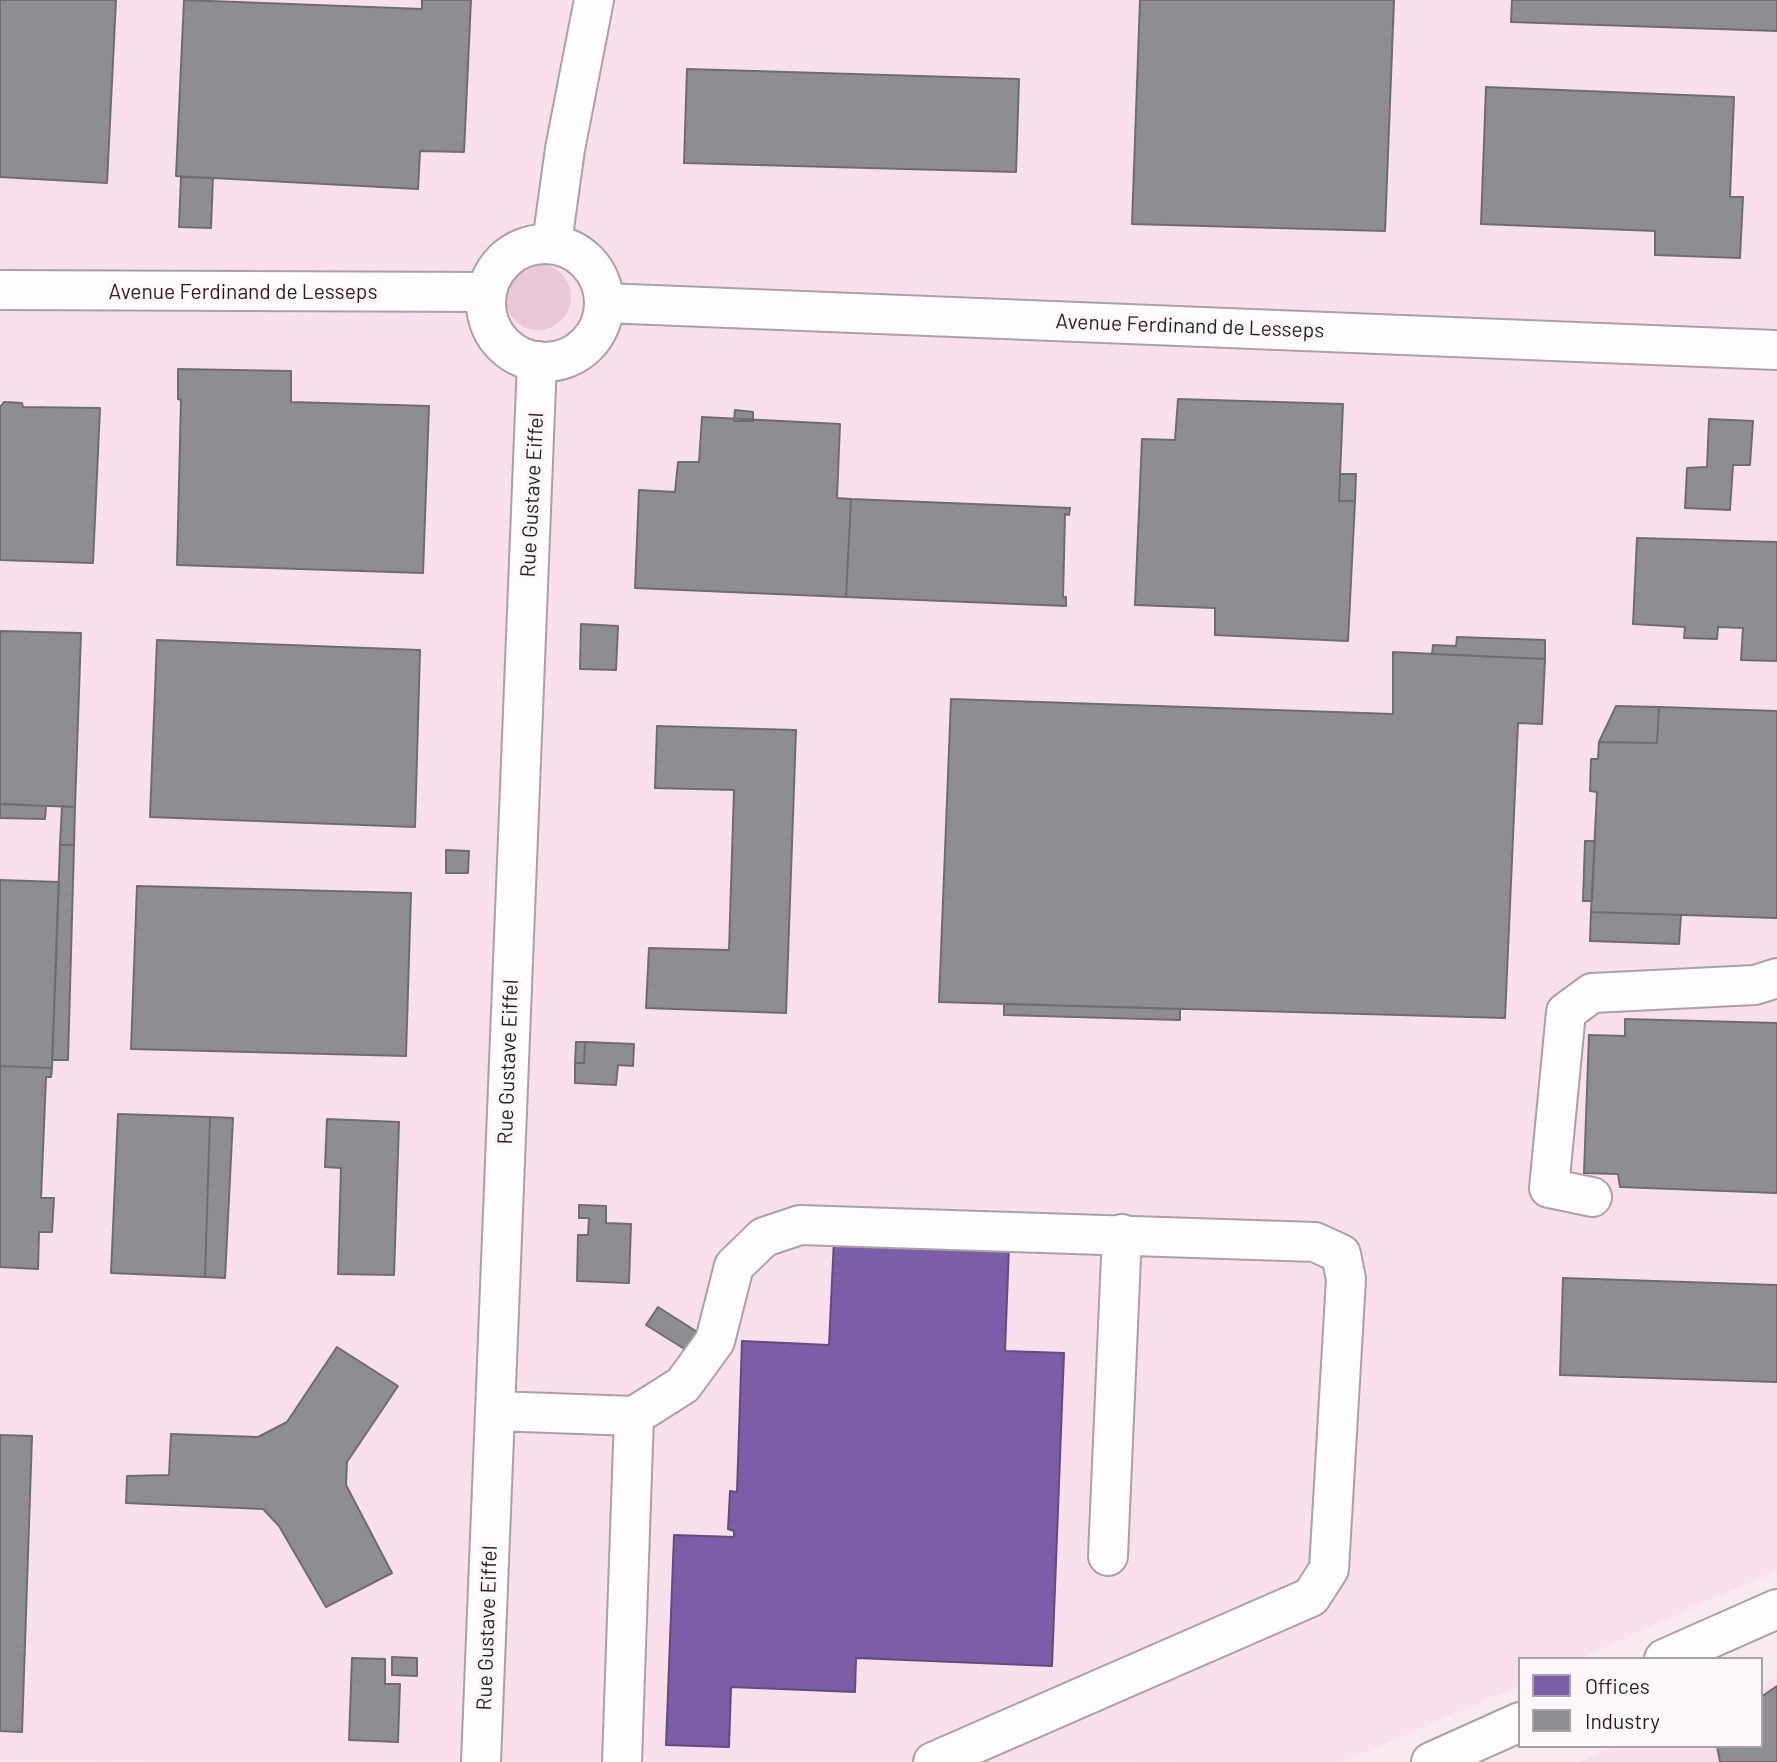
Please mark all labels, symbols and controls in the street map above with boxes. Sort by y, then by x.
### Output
street label: Avenue Ferdinand de Lesseps [108,279,378,305]
street label: Avenue Ferdinand de Lesseps [1055,309,1325,343]
street label: Rue Gustave Eiffel [515,412,549,578]
street label: Rue Gustave Eiffel [493,979,523,1145]
street label: Rue Gustave Eiffel [472,1545,502,1711]
legend [1518,1657,1763,1748]
text: Offices [1585,1673,1650,1698]
text: Industry [1585,1708,1660,1733]

